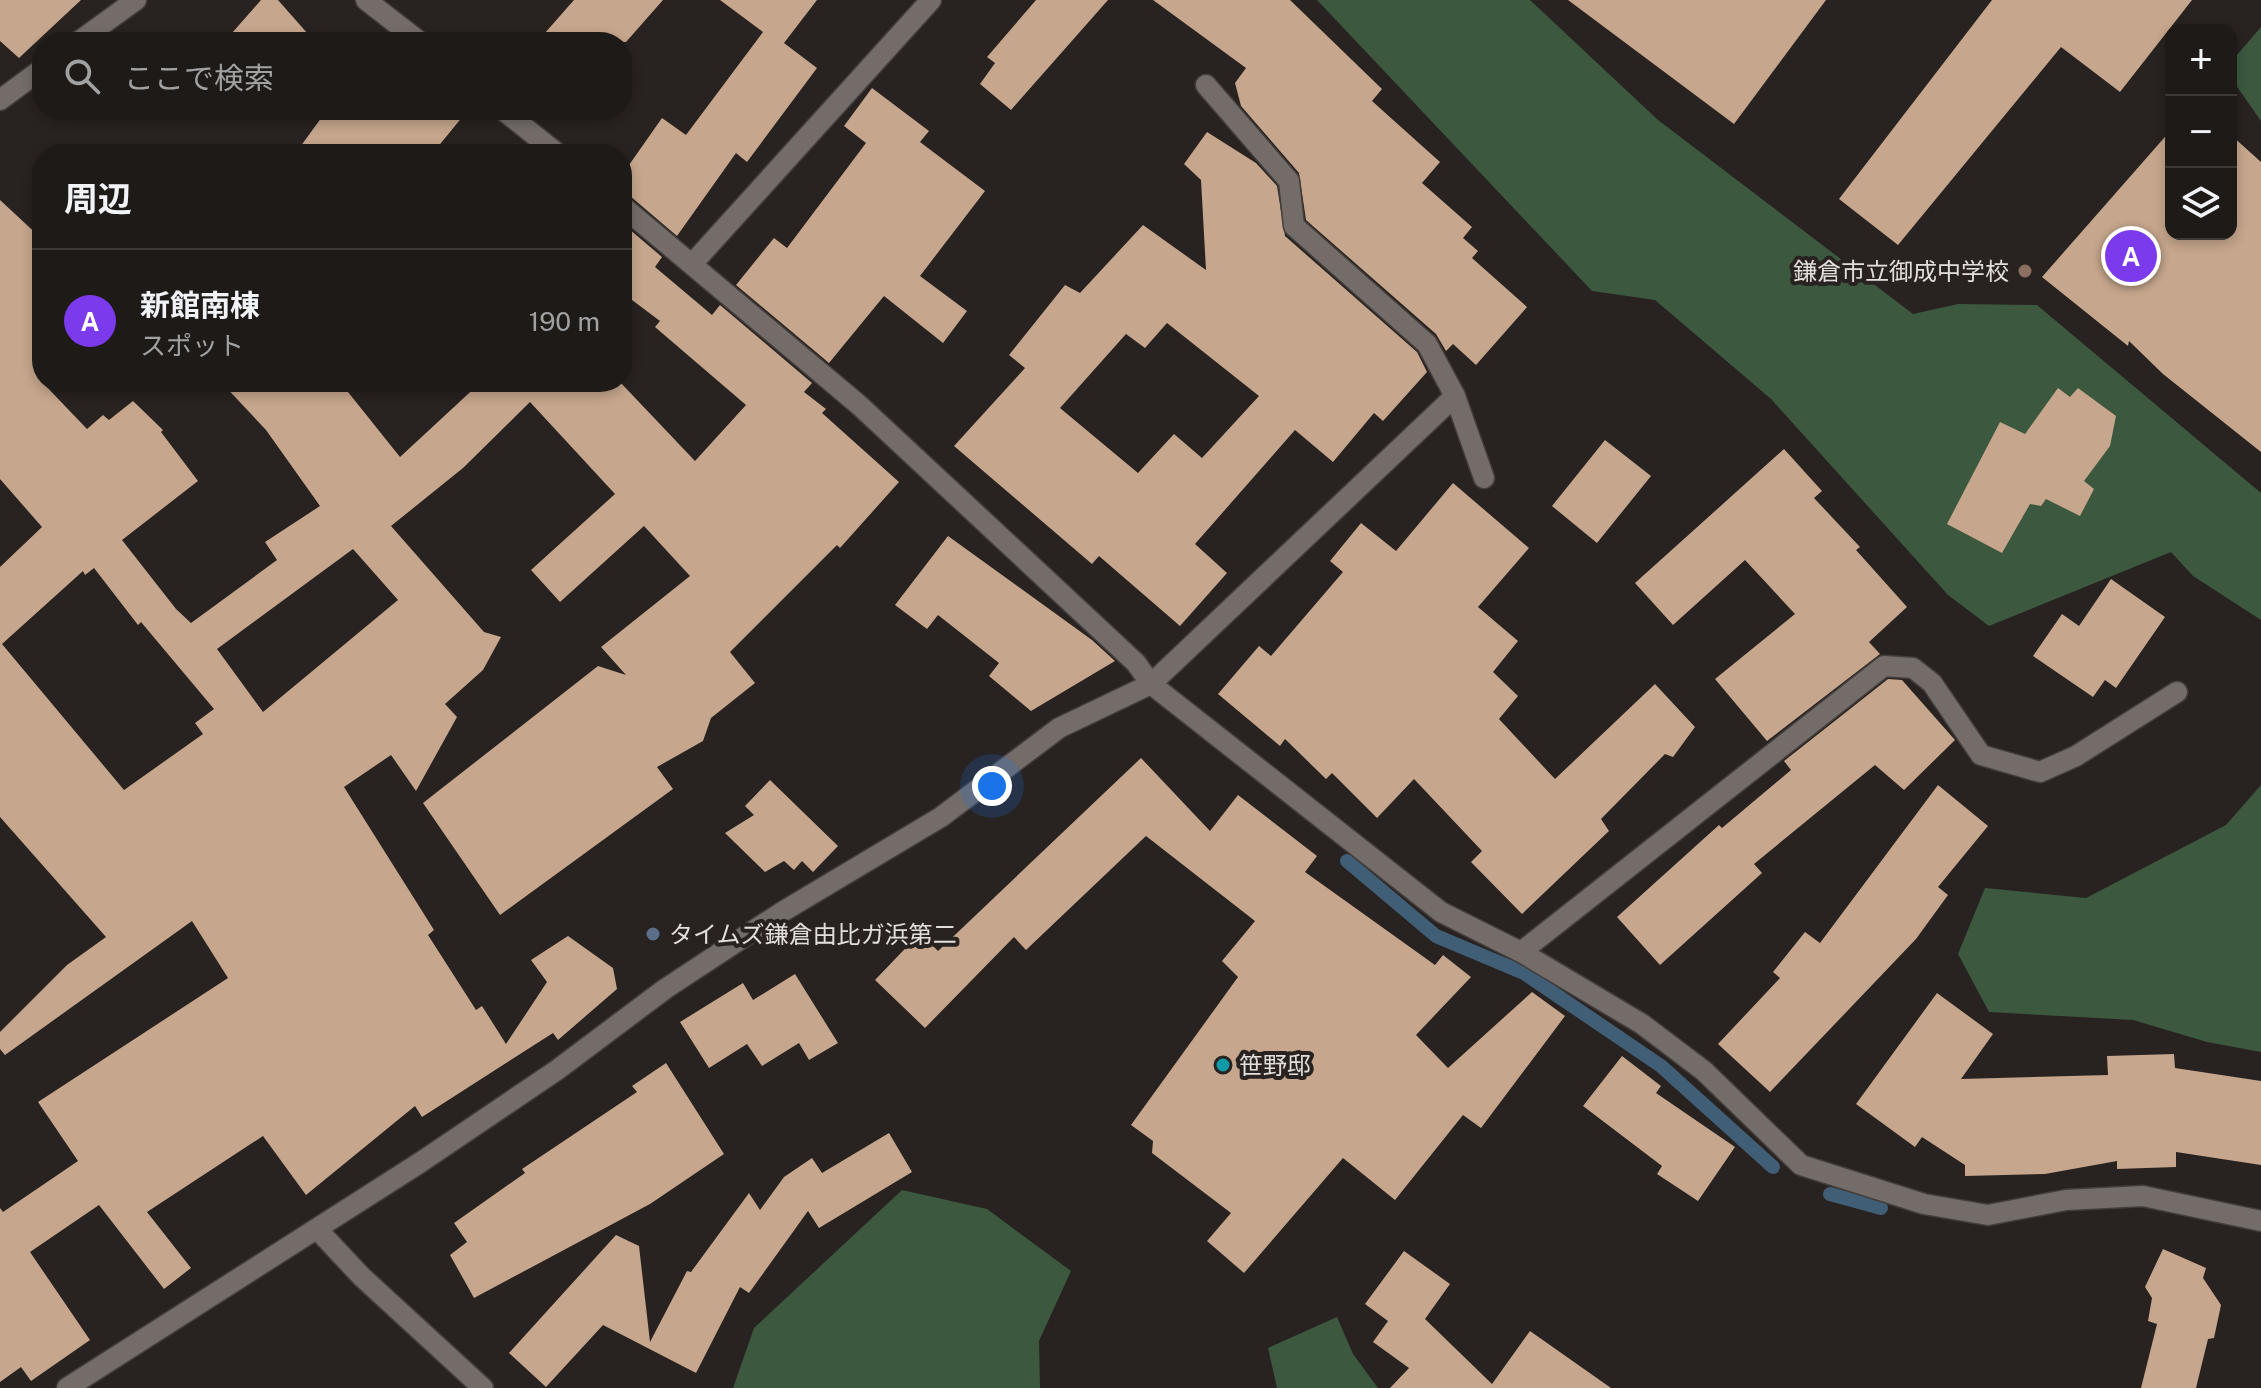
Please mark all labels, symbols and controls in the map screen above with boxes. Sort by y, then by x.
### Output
map controls [2165,24,2237,240]
button: + [2165,24,2237,96]
search box [32,32,632,120]
icon: search [60,54,104,98]
text: ここで検索 [124,60,274,96]
button: − [2165,96,2237,168]
button: layers [2165,168,2237,240]
text: 周辺 [64,179,132,219]
pin: A [2105,226,2157,286]
place label: 鎌倉市立御成中学校 [1793,257,2009,285]
marker: 鎌倉市立御成中学校 [2016,262,2034,280]
text: 新館南棟 [140,287,260,323]
text: A [81,306,99,337]
text: 190 m [529,306,600,337]
text: スポット [140,330,244,361]
your location [972,766,1012,806]
place label: タイムズ鎌倉由比ガ浜第二 [669,920,957,948]
marker: タイムズ鎌倉由比ガ浜第二 [644,925,662,943]
place label: 笹野邸 [1239,1051,1311,1079]
marker: 笹野邸 [1214,1056,1232,1074]

